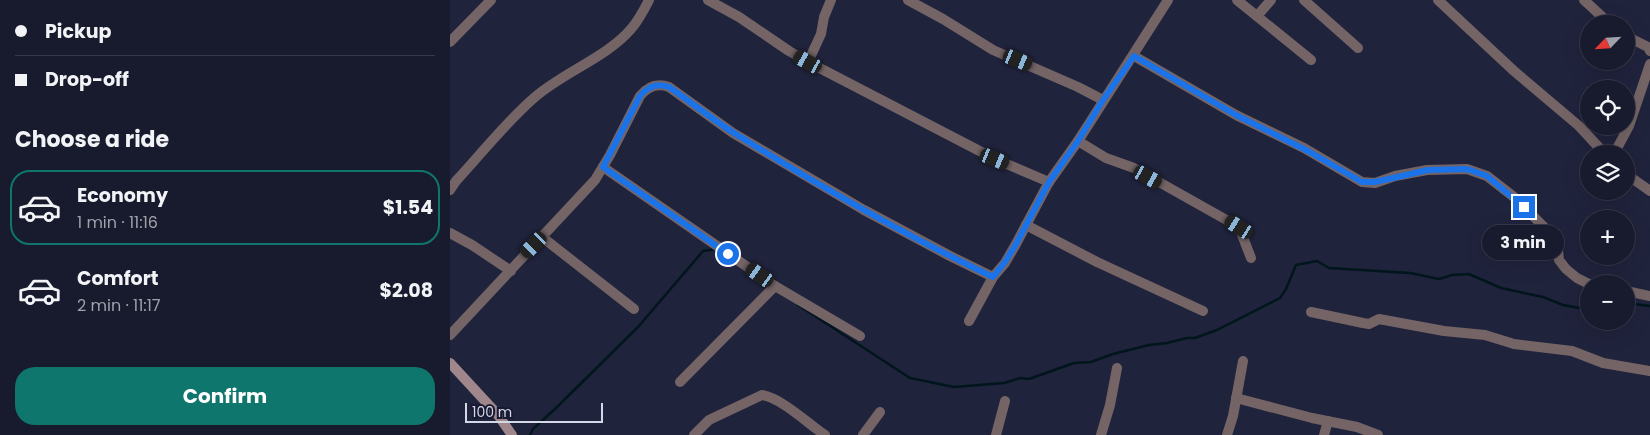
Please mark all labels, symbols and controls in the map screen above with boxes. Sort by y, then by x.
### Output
north arrow [1580,15,1635,70]
map controls [1580,15,1635,330]
text: Pickup [45,18,111,45]
car [1001,47,1034,73]
car [791,48,824,76]
text: Drop-off [45,66,129,93]
button: locate [1580,80,1635,135]
text: Choose a ride [15,124,169,155]
button: layers [1580,145,1635,200]
car [978,146,1011,172]
car [1131,163,1164,191]
text: Economy [77,182,168,209]
icon: car [17,185,62,230]
text: $1.54 [383,194,433,221]
route end [1513,196,1535,218]
button: + [1580,210,1635,265]
text: 1 min · 11:16 [77,211,158,234]
car [1222,213,1255,241]
callout: 3 min [1483,224,1565,260]
car [518,229,549,261]
text: 3 min [1500,231,1546,254]
route start [717,243,739,265]
car [743,260,776,290]
text: Comfort [77,265,159,292]
icon: car [17,268,62,313]
button: − [1580,275,1635,330]
text: $2.08 [380,277,433,304]
text: 2 min · 11:17 [77,294,161,317]
button: Confirm [15,367,435,425]
scale bar [465,400,602,423]
text: 100 m [472,402,512,422]

